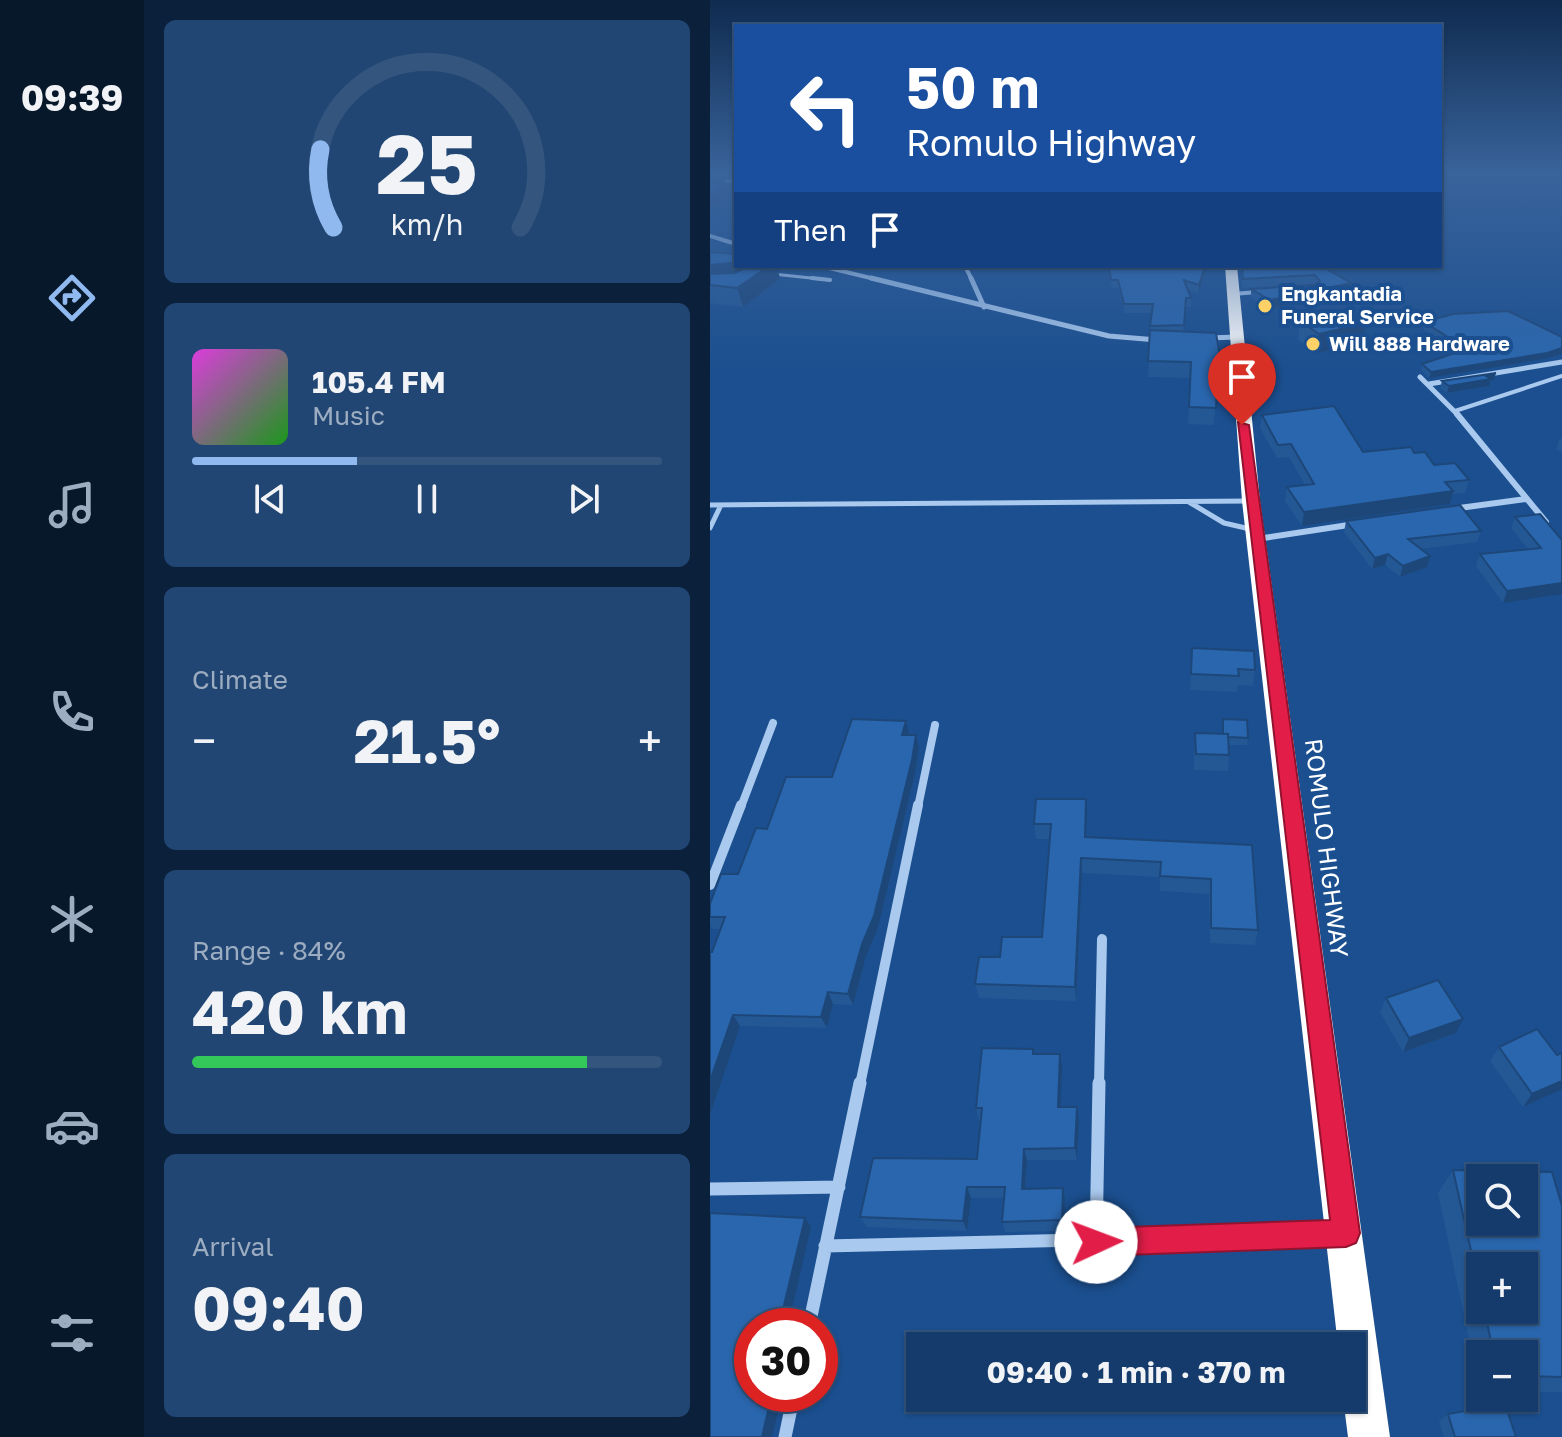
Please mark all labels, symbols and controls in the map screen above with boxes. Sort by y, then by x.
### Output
text: 50 m [906,53,1040,120]
icon: left [774,56,878,160]
text: 09:39 [21,76,123,119]
text: 25 [376,111,478,211]
text: Romulo Highway [906,121,1196,164]
text: km/h [391,207,463,241]
icon: arrive [863,208,907,252]
text: Then [774,212,847,248]
icon: directions [44,270,100,326]
place label: Engkantadia Funeral Service [1281,281,1434,328]
marker: Engkantadia Funeral Service [1256,297,1274,315]
place label: Will 888 Hardware [1329,331,1510,355]
marker: Will 888 Hardware [1304,335,1322,353]
pin [1208,343,1276,425]
icon: arrive [1220,355,1264,399]
text: 105.4 FM [312,364,446,400]
text: Music [312,400,385,431]
icon: music [44,477,100,533]
icon: previous [248,477,292,521]
icon: pause [405,477,449,521]
icon: next [562,477,606,521]
text: Climate [192,664,288,695]
icon: phone [44,684,100,740]
text: 21.5° [354,704,500,776]
text: − [192,714,216,767]
text: + [638,714,662,767]
street label: ROMULO HIGHWAY [1300,737,1355,960]
icon: climate [44,891,100,947]
text: Range · 84% [192,935,346,966]
text: 420 km [192,975,407,1047]
icon: car [44,1098,100,1154]
map controls [1466,1164,1538,1412]
button: search [1466,1164,1538,1236]
position arrow [1054,1200,1138,1284]
text: Arrival [192,1231,273,1262]
button: + [1466,1252,1538,1324]
text: 09:40 [192,1271,365,1343]
icon: filters [44,1305,100,1361]
speed limit sign: 30 [734,1308,838,1412]
button: − [1466,1340,1538,1412]
text: 09:40 · 1 min · 370 m [986,1354,1286,1390]

